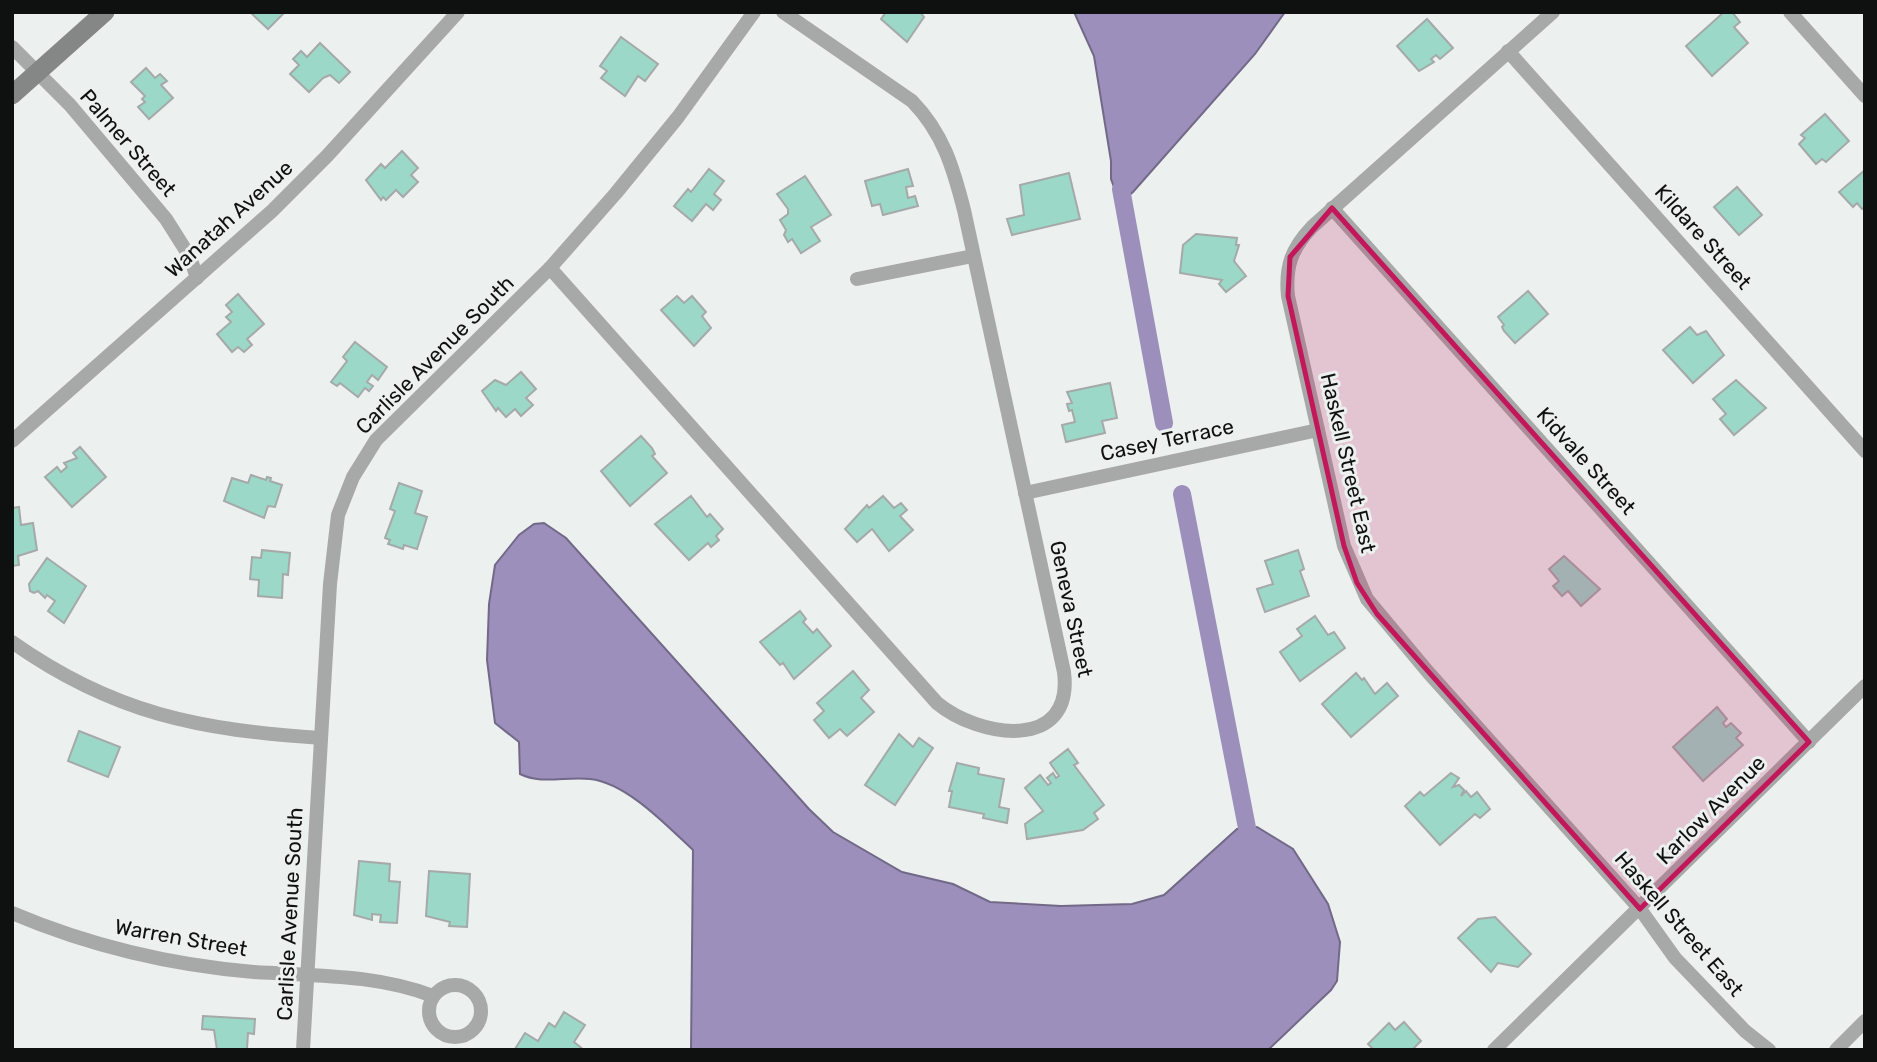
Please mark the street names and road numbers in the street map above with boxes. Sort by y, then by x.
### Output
street label: Palmer Street [75,84,182,201]
street label: Wanatah Avenue [160,155,298,282]
street label: Kildare Street [1650,179,1757,294]
street label: Carlisle Avenue South [350,270,519,439]
street label: Haskell Street East [1316,371,1381,555]
street label: Kidvale Street [1532,402,1641,519]
street label: Casey Terrace [1098,413,1236,466]
street label: Geneva Street [1045,538,1098,679]
street label: Karlow Avenue [1651,750,1770,869]
street label: Carlisle Avenue South [271,807,308,1021]
street label: Haskell Street East [1610,846,1749,1001]
street label: Warren Street [113,914,249,961]

